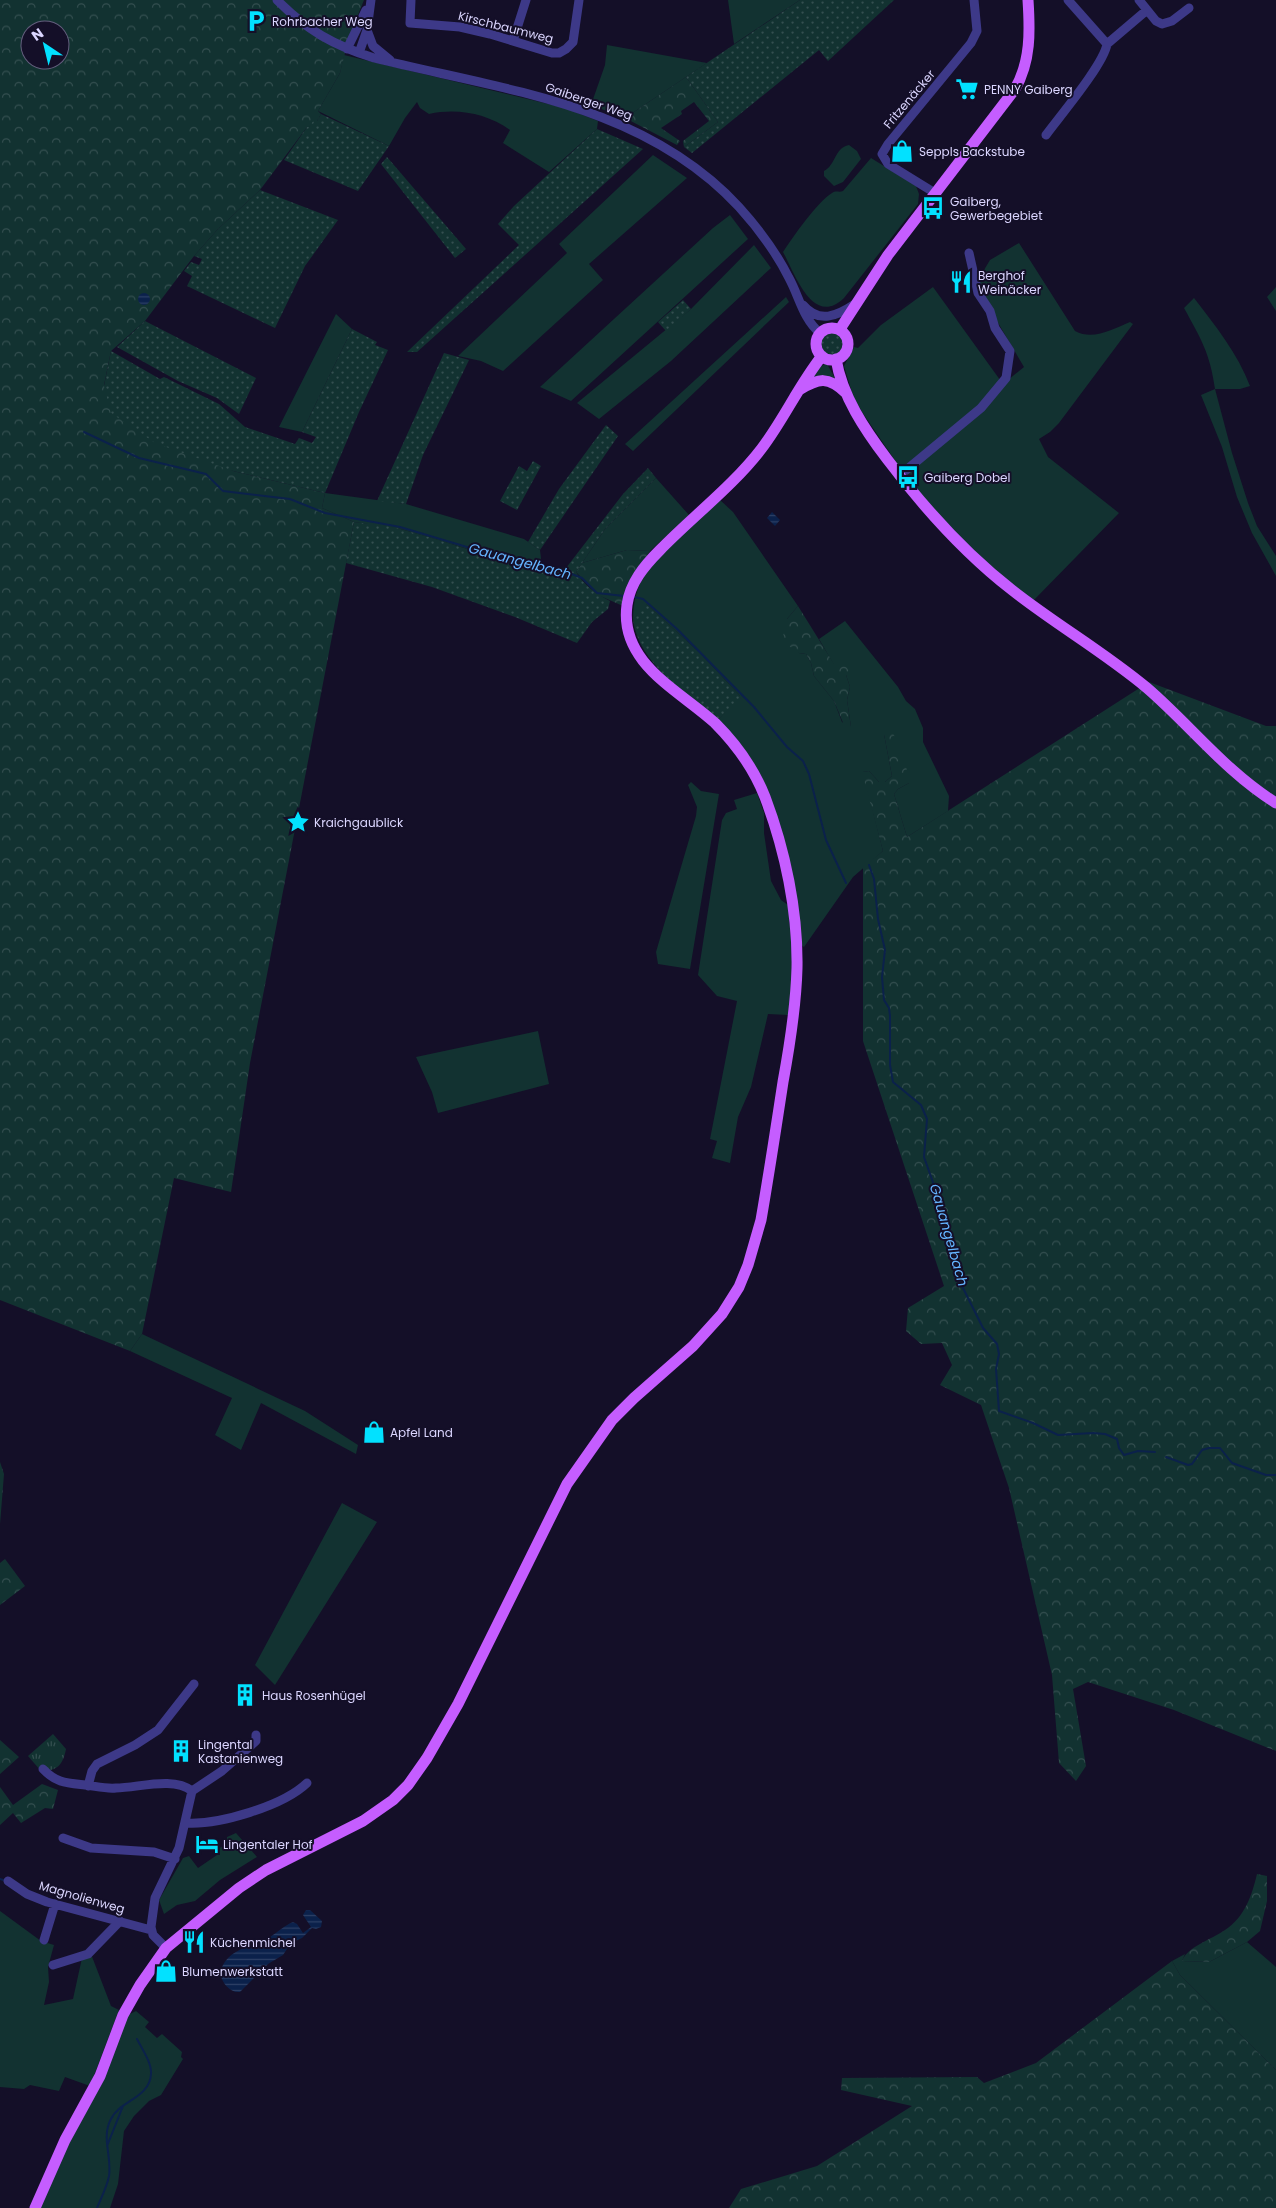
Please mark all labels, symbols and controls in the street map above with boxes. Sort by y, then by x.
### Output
street label: Kirschbaumweg [457,7,555,47]
parking icon: Rohrbacher Weg [243,8,269,34]
place label: Rohrbacher Weg [272,13,373,30]
north arrow [20,20,70,70]
text: N [27,23,48,46]
street label: Fritzenäcker [879,66,939,132]
supermarket icon: PENNY Gaiberg [954,76,980,102]
street label: Gaiberger Weg [543,78,635,124]
place label: PENNY Gaiberg [984,81,1073,98]
shop icon: Seppls Backstube [889,138,915,164]
place label: Seppls Backstube [919,143,1025,160]
place label: Gaiberg, Gewerbegebiet [950,193,1043,224]
bus stop icon: Gaiberg, Gewerbegebiet [920,195,946,221]
place label: Berghof Weinäcker [978,267,1042,298]
restaurant icon: Berghof Weinäcker [948,269,974,295]
bus stop icon: Gaiberg Dobel [895,464,921,490]
place label: Gaiberg Dobel [924,469,1010,486]
water label: Gauangelbach [466,538,574,584]
place icon: Kraichgaublick [285,809,311,835]
place label: Kraichgaublick [314,814,404,831]
water label: Gauangelbach [925,1181,973,1289]
shop icon: Apfel Land [361,1419,387,1445]
place label: Apfel Land [390,1424,453,1441]
building icon: Haus Rosenhügel [232,1682,258,1708]
place label: Haus Rosenhügel [262,1687,366,1704]
place label: Lingental Kastanienweg [198,1736,283,1767]
building icon: Lingental Kastanienweg [168,1738,194,1764]
hotel icon: Lingentaler Hof [194,1831,220,1857]
place label: Lingentaler Hof [223,1836,313,1853]
street label: Magnolienweg [37,1877,127,1917]
restaurant icon: Küchenmichel [181,1929,207,1955]
place label: Küchenmichel [210,1934,296,1951]
shop icon: Blumenwerkstatt [153,1958,179,1984]
place label: Blumenwerkstatt [182,1963,283,1980]

